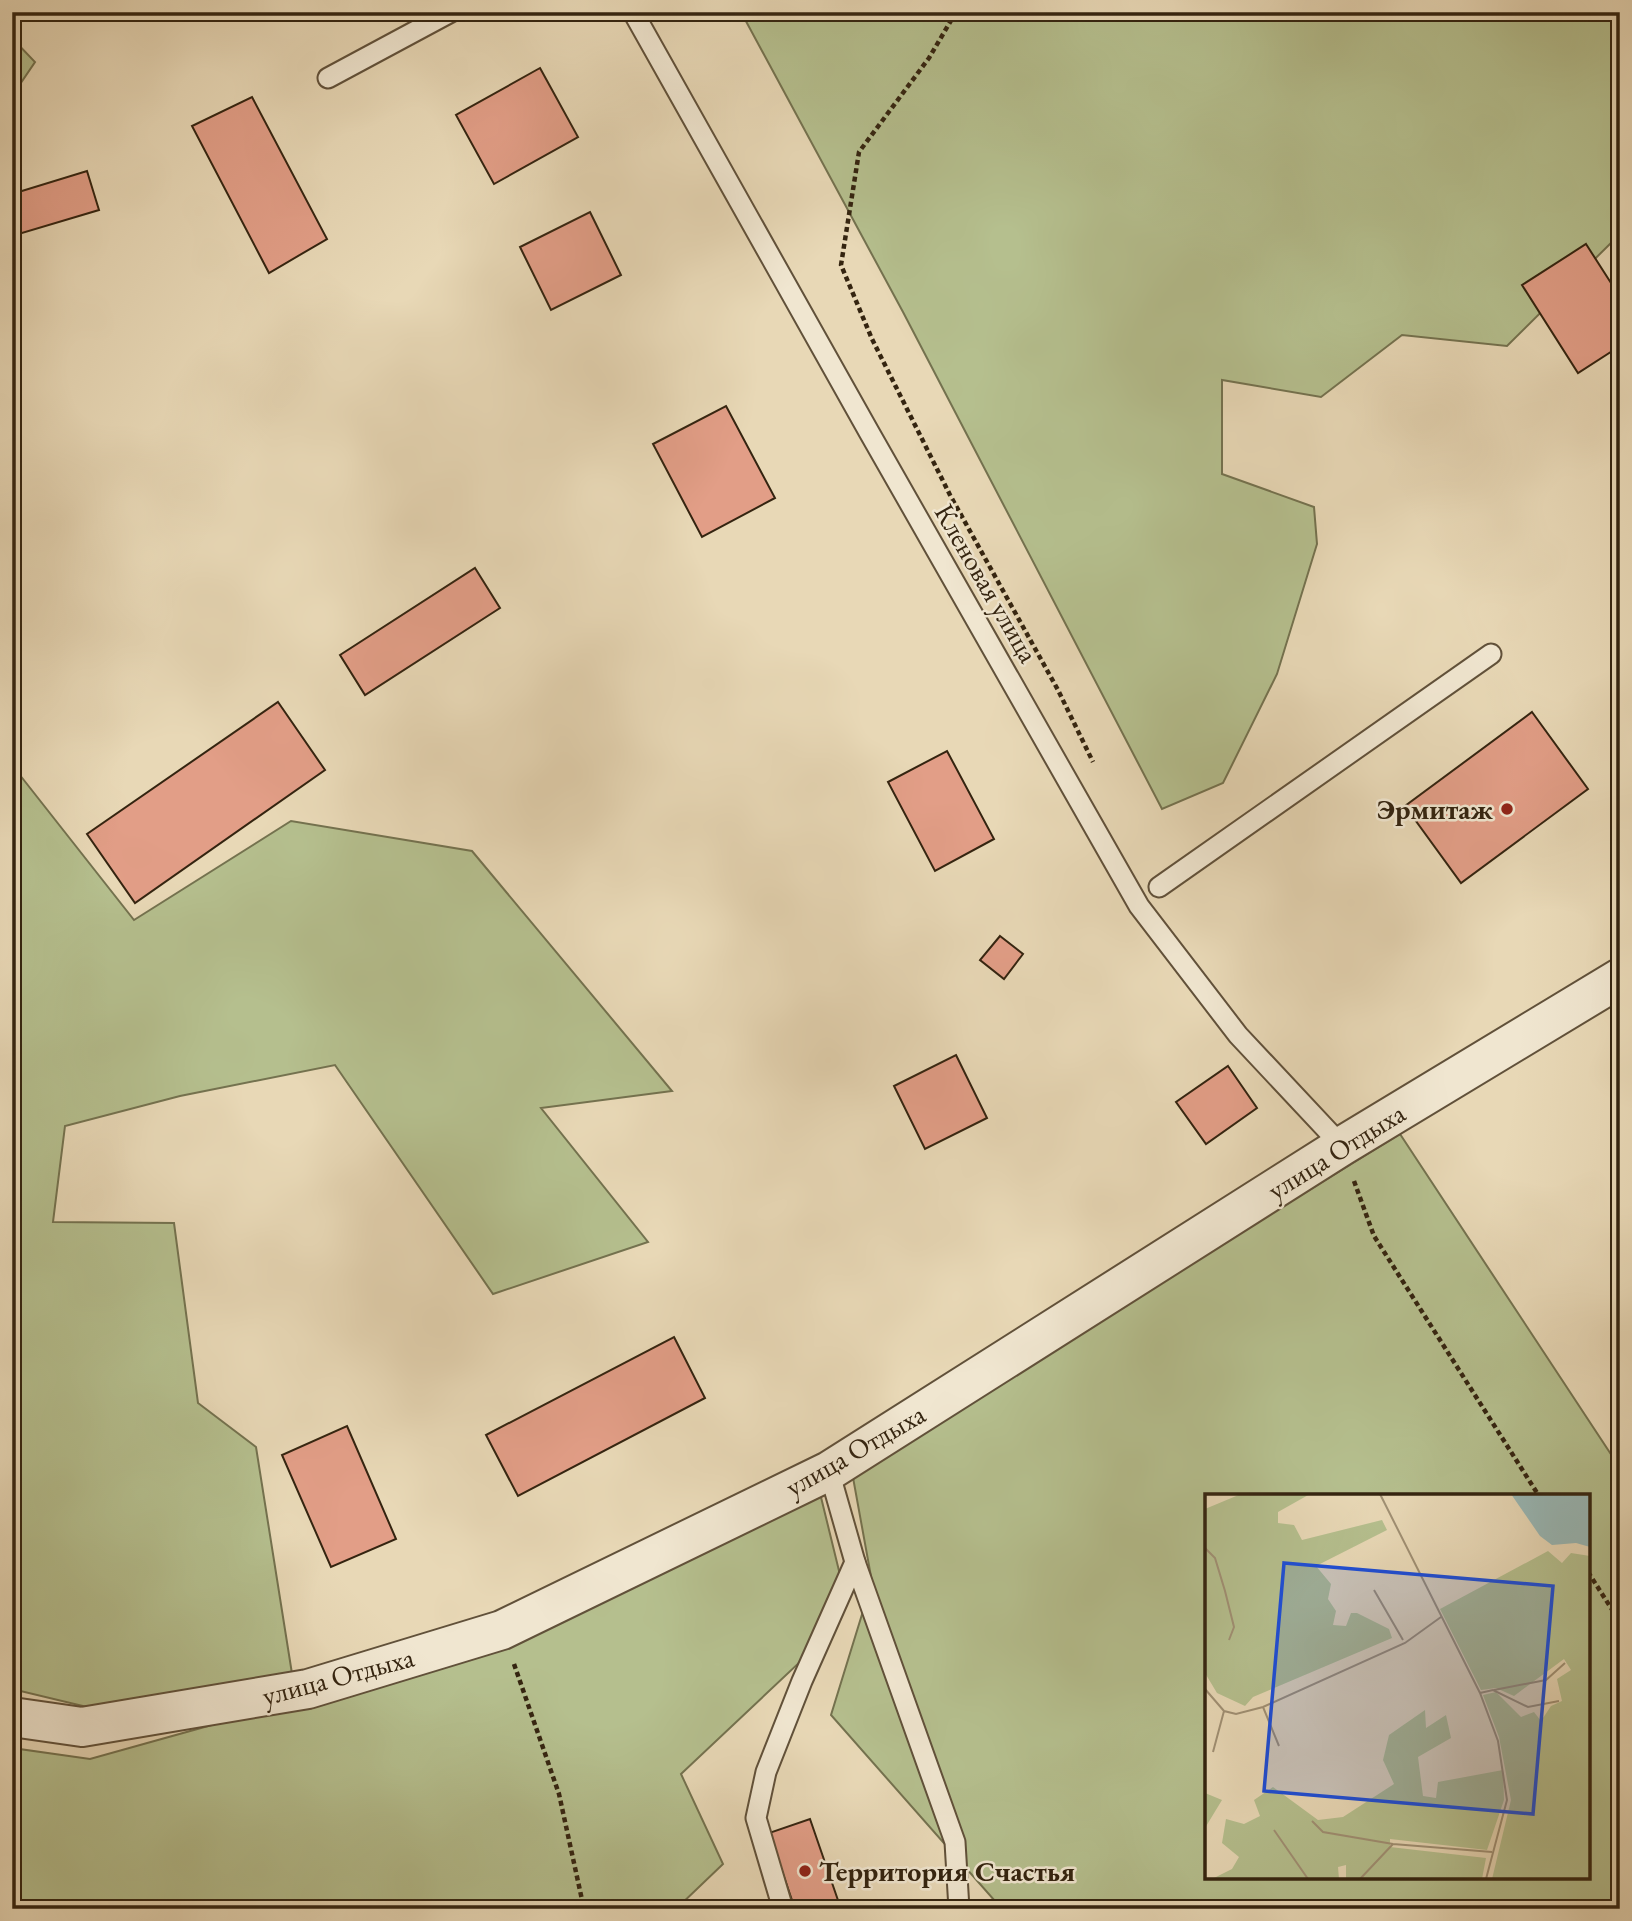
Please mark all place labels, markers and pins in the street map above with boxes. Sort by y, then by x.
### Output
place label: Эрмитаж [1377,791,1494,827]
marker: Эрмитаж [1499,801,1515,817]
place label: Территория Счастья [819,1853,1075,1889]
marker: Территория Счастья [797,1863,813,1879]

